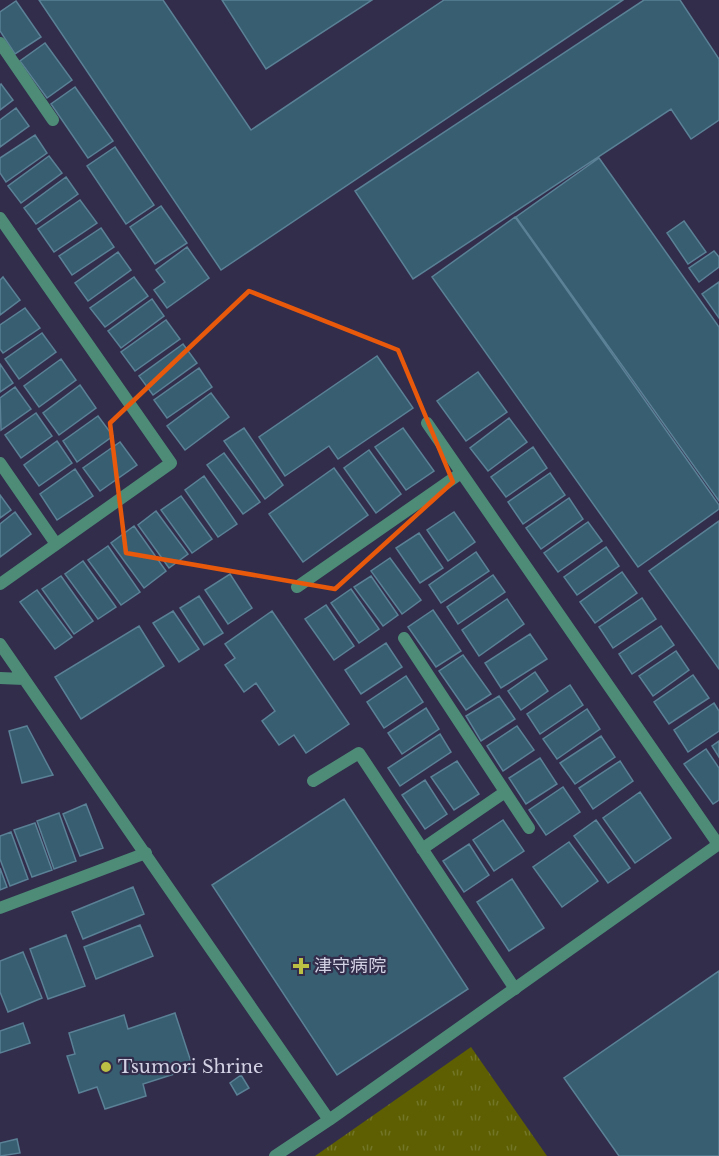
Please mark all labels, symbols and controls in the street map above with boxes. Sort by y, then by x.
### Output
place label: 津守病院 [314,955,386,977]
marker: 津守病院 [292,957,310,975]
place label: Tsumori Shrine [118,1056,263,1078]
marker: Tsumori Shrine [99,1060,113,1074]

